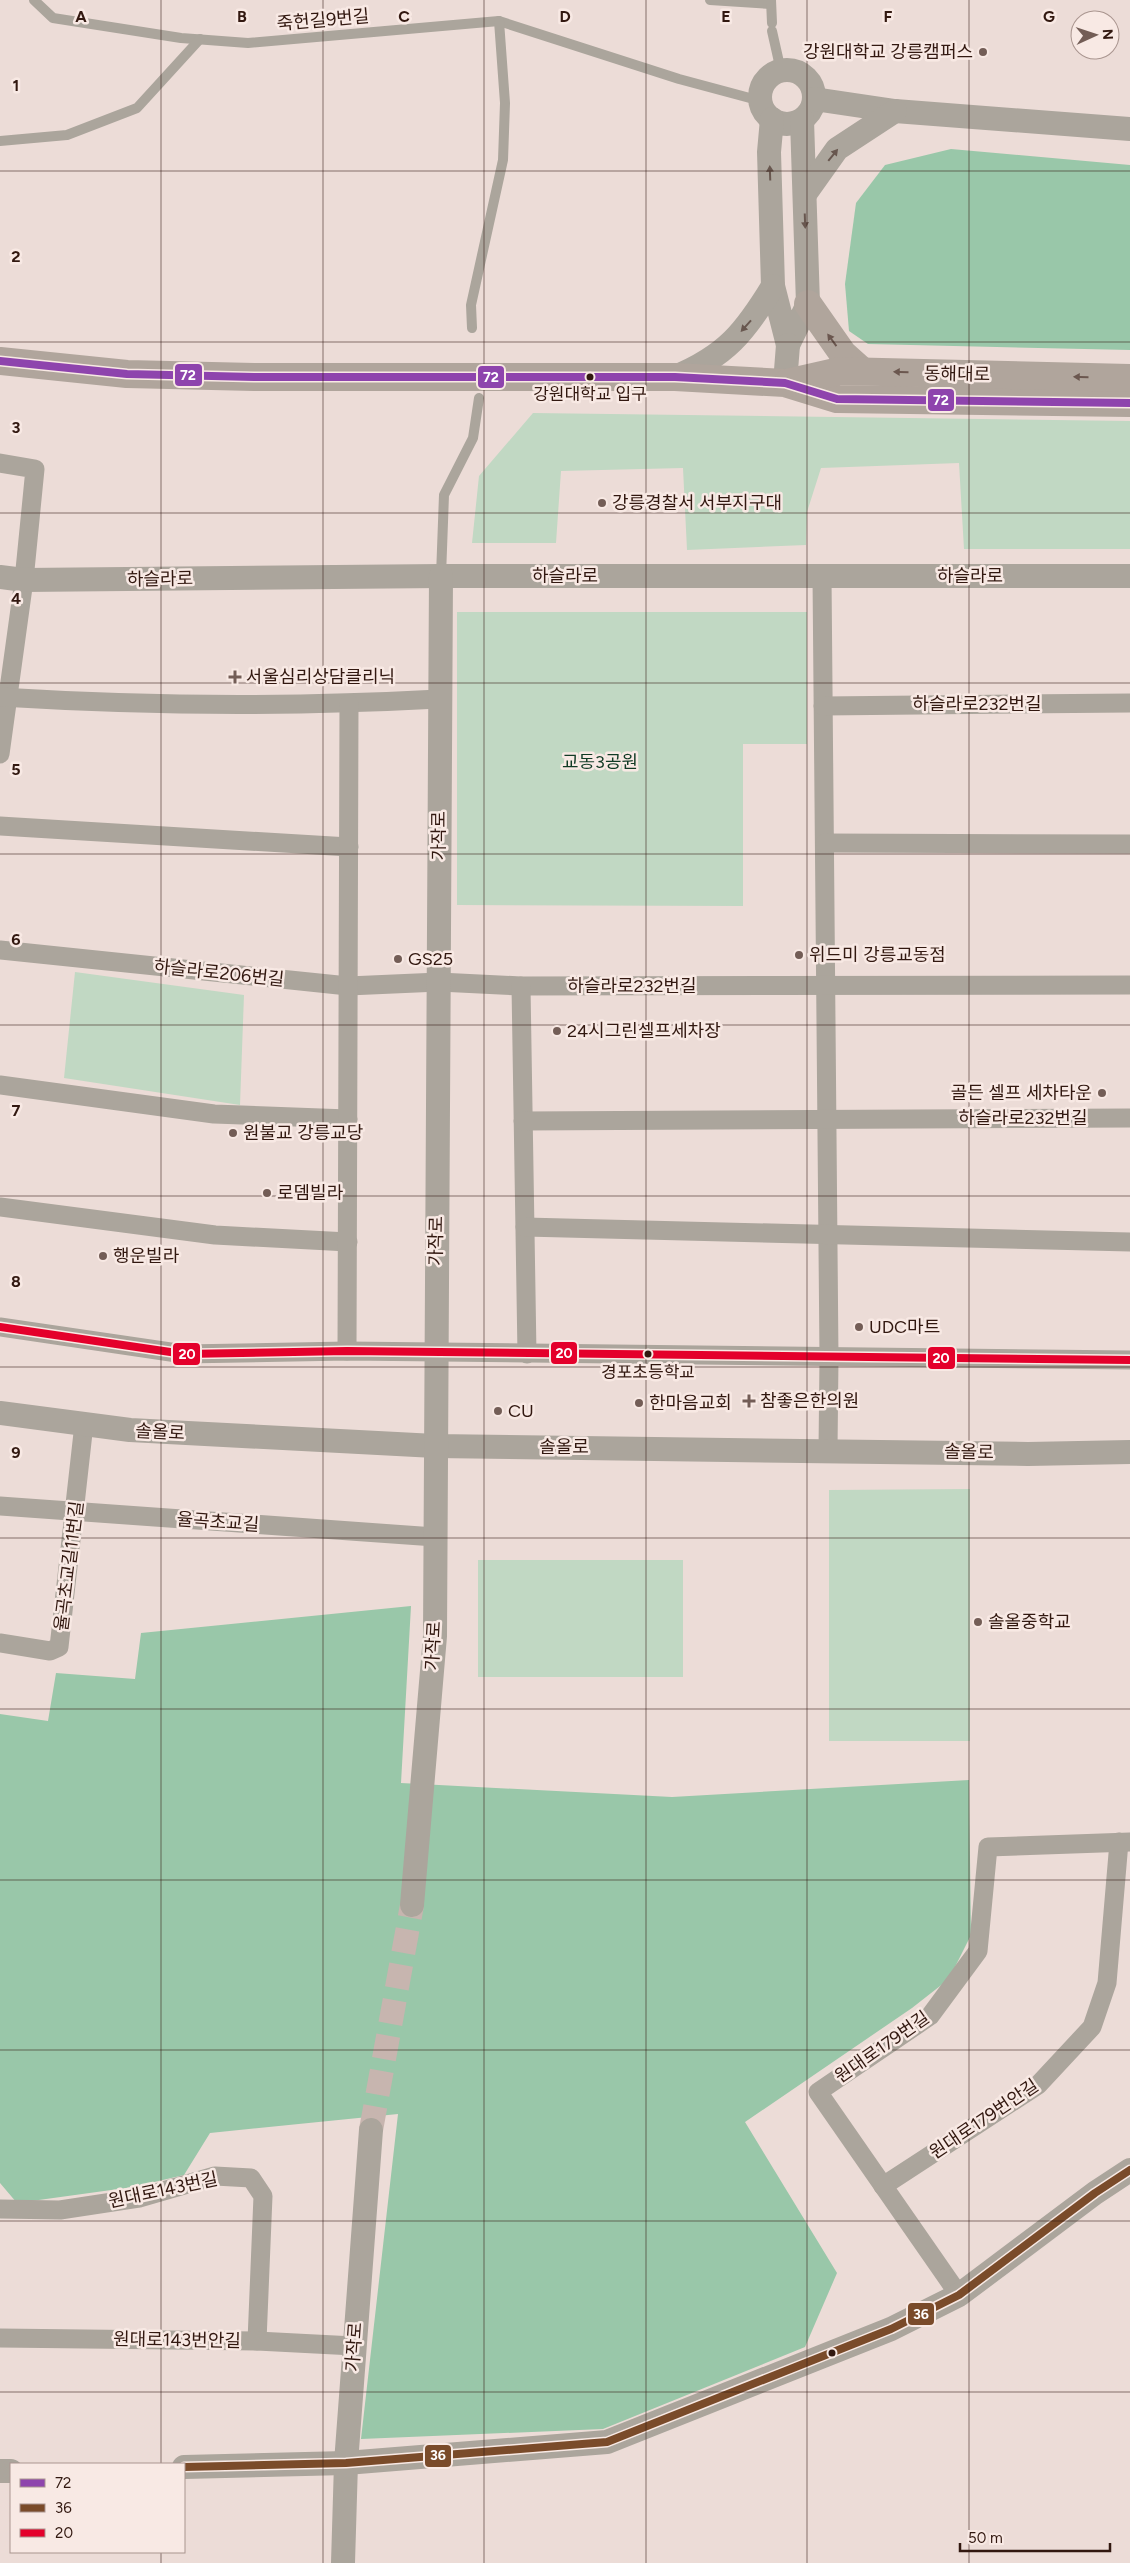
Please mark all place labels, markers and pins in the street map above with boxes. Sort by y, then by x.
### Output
place label: 강원대학교 강릉캠퍼스 [803,41,973,63]
marker: 강원대학교 강릉캠퍼스 [977,46,989,58]
marker: 강원대학교 입구 [585,372,595,382]
place label: 강원대학교 입구 [533,384,647,404]
place label: 강릉경찰서 서부지구대 [612,492,782,514]
marker: 강릉경찰서 서부지구대 [596,497,608,509]
place label: 서울심리상담클리닉 [246,666,395,688]
marker: 서울심리상담클리닉 [228,670,242,684]
place label: 위드미 강릉교동점 [809,944,946,966]
place label: GS25 [408,948,453,970]
marker: 위드미 강릉교동점 [793,949,805,961]
marker: GS25 [392,953,404,965]
place label: 24시그린셀프세차장 [567,1020,721,1042]
marker: 24시그린셀프세차장 [551,1025,563,1037]
place label: 골든 셀프 세차타운 [951,1082,1092,1104]
marker: 골든 셀프 세차타운 [1096,1087,1108,1099]
place label: 원불교 강릉교당 [243,1122,363,1144]
marker: 원불교 강릉교당 [227,1127,239,1139]
place label: 로뎀빌라 [277,1182,344,1204]
marker: 로뎀빌라 [261,1187,273,1199]
place label: 행운빌라 [113,1245,180,1267]
marker: 행운빌라 [97,1250,109,1262]
place label: UDC마트 [869,1316,940,1338]
marker: UDC마트 [853,1321,865,1333]
marker: 경포초등학교 [643,1349,653,1359]
place label: 경포초등학교 [601,1362,695,1382]
place label: 참좋은한의원 [760,1390,859,1412]
place label: 한마음교회 [649,1392,732,1414]
marker: 참좋은한의원 [742,1394,756,1408]
marker: 한마음교회 [633,1397,645,1409]
place label: CU [508,1400,534,1422]
marker: CU [492,1405,504,1417]
place label: 솔올중학교 [988,1611,1071,1633]
marker: 솔올중학교 [972,1616,984,1628]
unlabelled marker [827,2348,837,2358]

